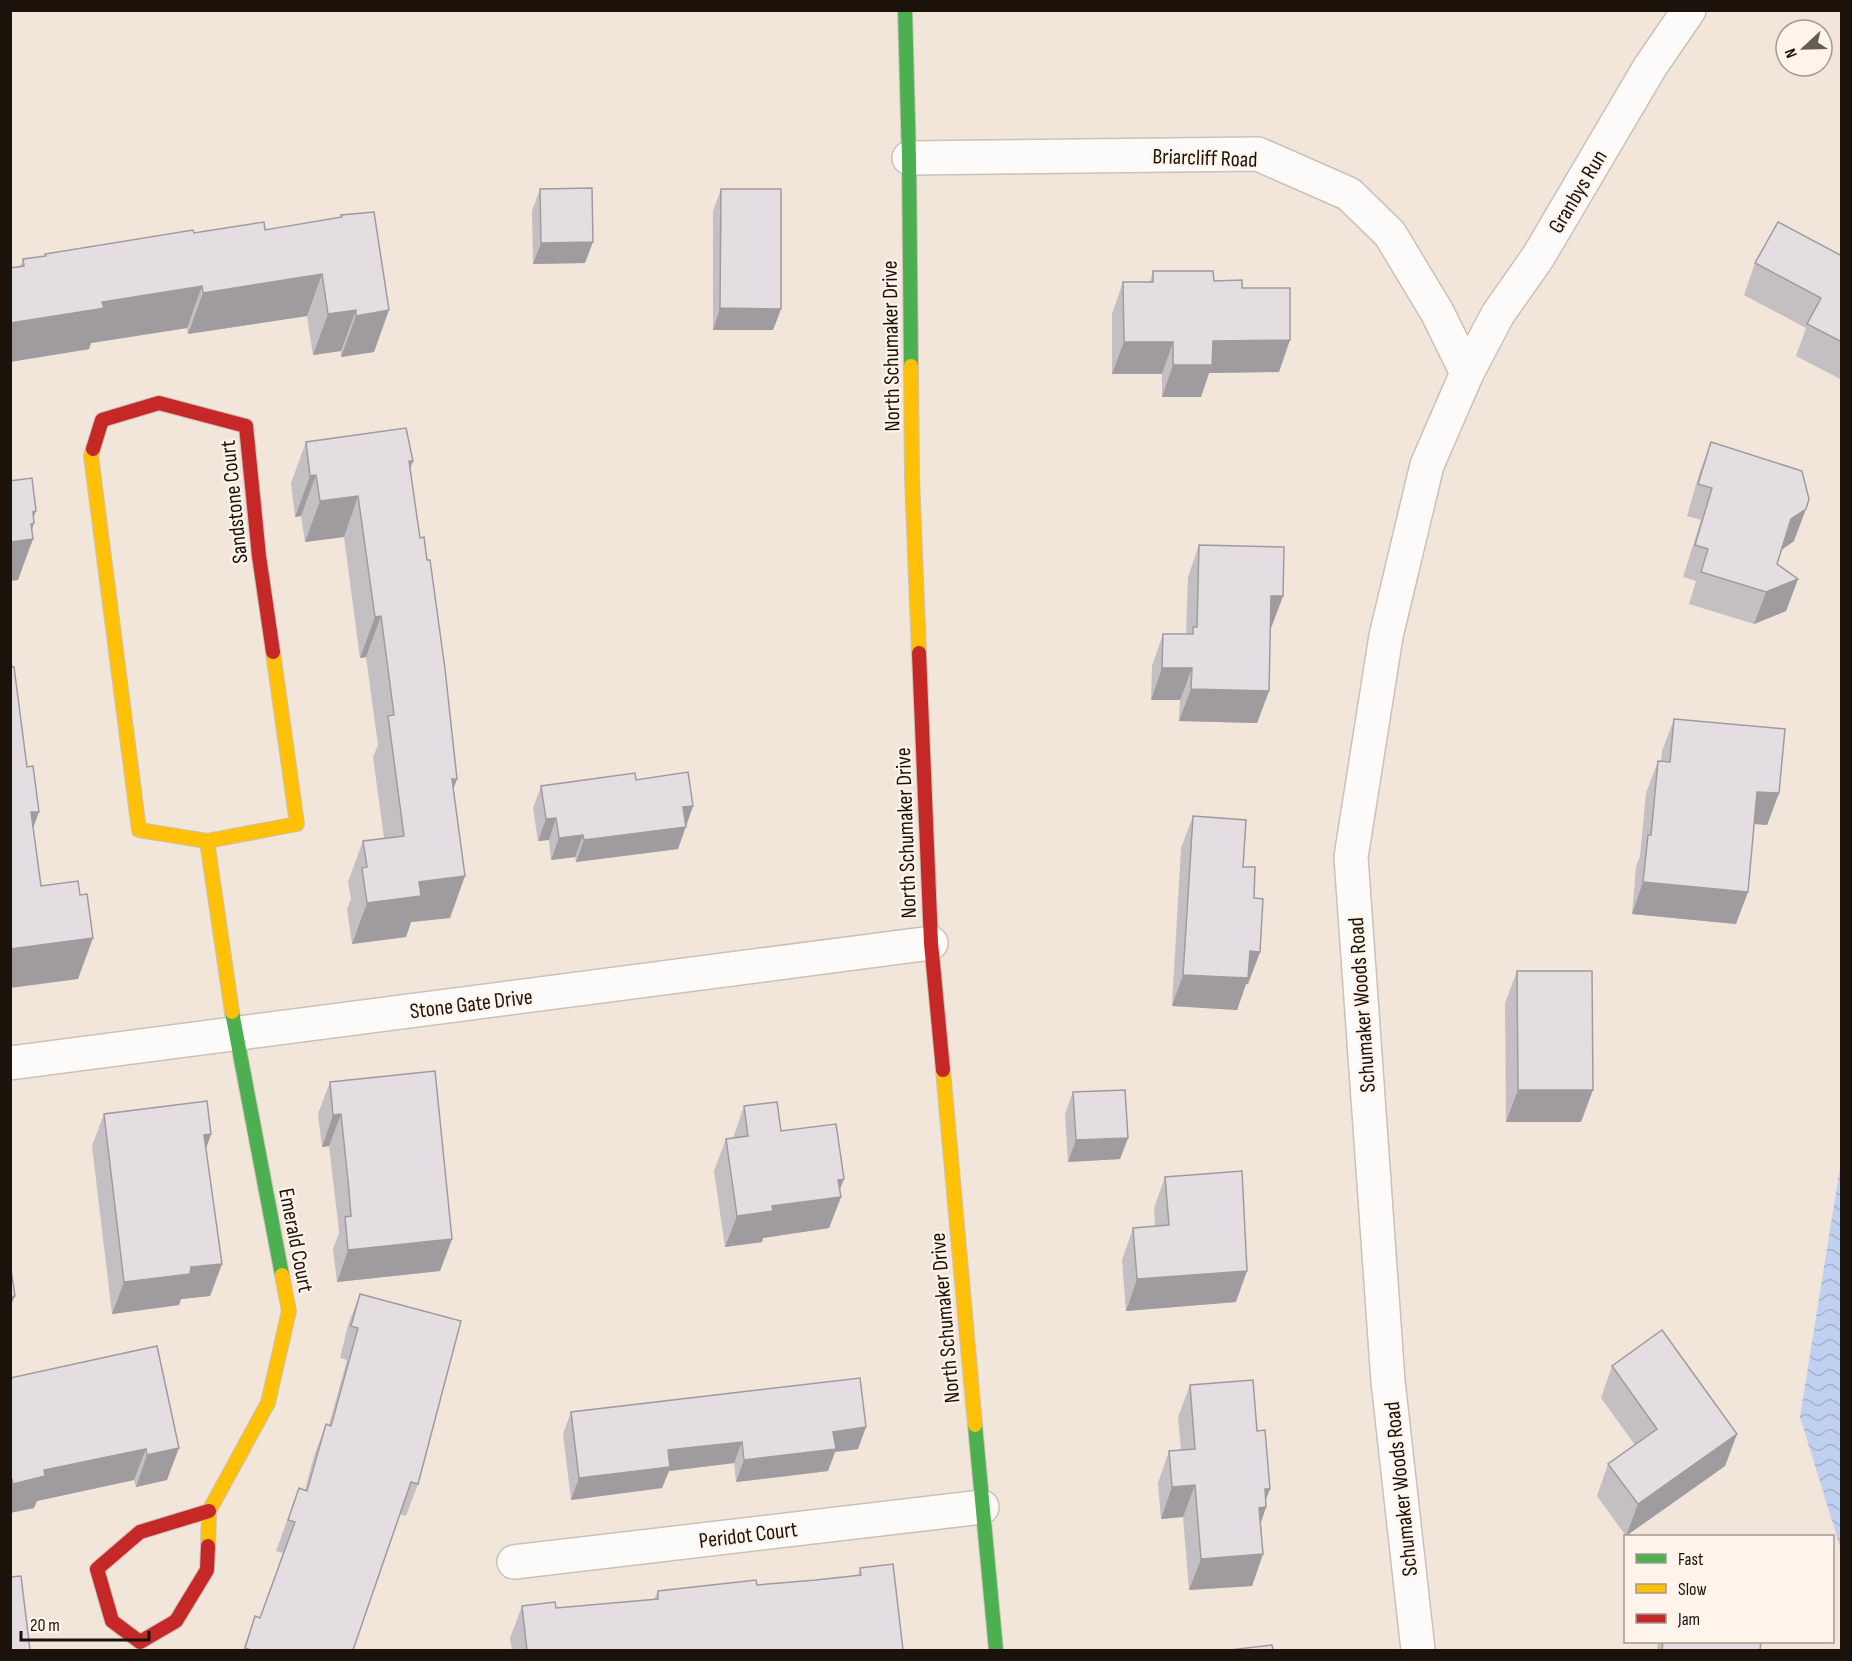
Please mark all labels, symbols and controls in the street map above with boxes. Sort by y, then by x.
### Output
north arrow [1774,18,1834,78]
text: N [1781,46,1802,61]
street label: Briarcliff Road [1152,143,1258,174]
street label: Granbys Run [1543,145,1614,238]
street label: North Schumaker Drive [877,260,906,432]
street label: Sandstone Court [215,439,254,565]
street label: North Schumaker Drive [890,747,923,919]
street label: Schumaker Woods Road [1343,916,1382,1093]
street label: Stone Gate Drive [408,984,534,1025]
street label: Emerald Court [272,1186,319,1295]
street label: North Schumaker Drive [925,1231,966,1404]
street label: Schumaker Woods Road [1379,1400,1424,1578]
street label: Peridot Court [697,1516,799,1555]
legend [1624,1535,1834,1643]
text: Fast [1678,1549,1704,1570]
text: Slow [1678,1579,1707,1600]
scale bar [21,1604,148,1642]
text: Jam [1677,1609,1700,1630]
text: 20 m [30,1615,60,1636]

